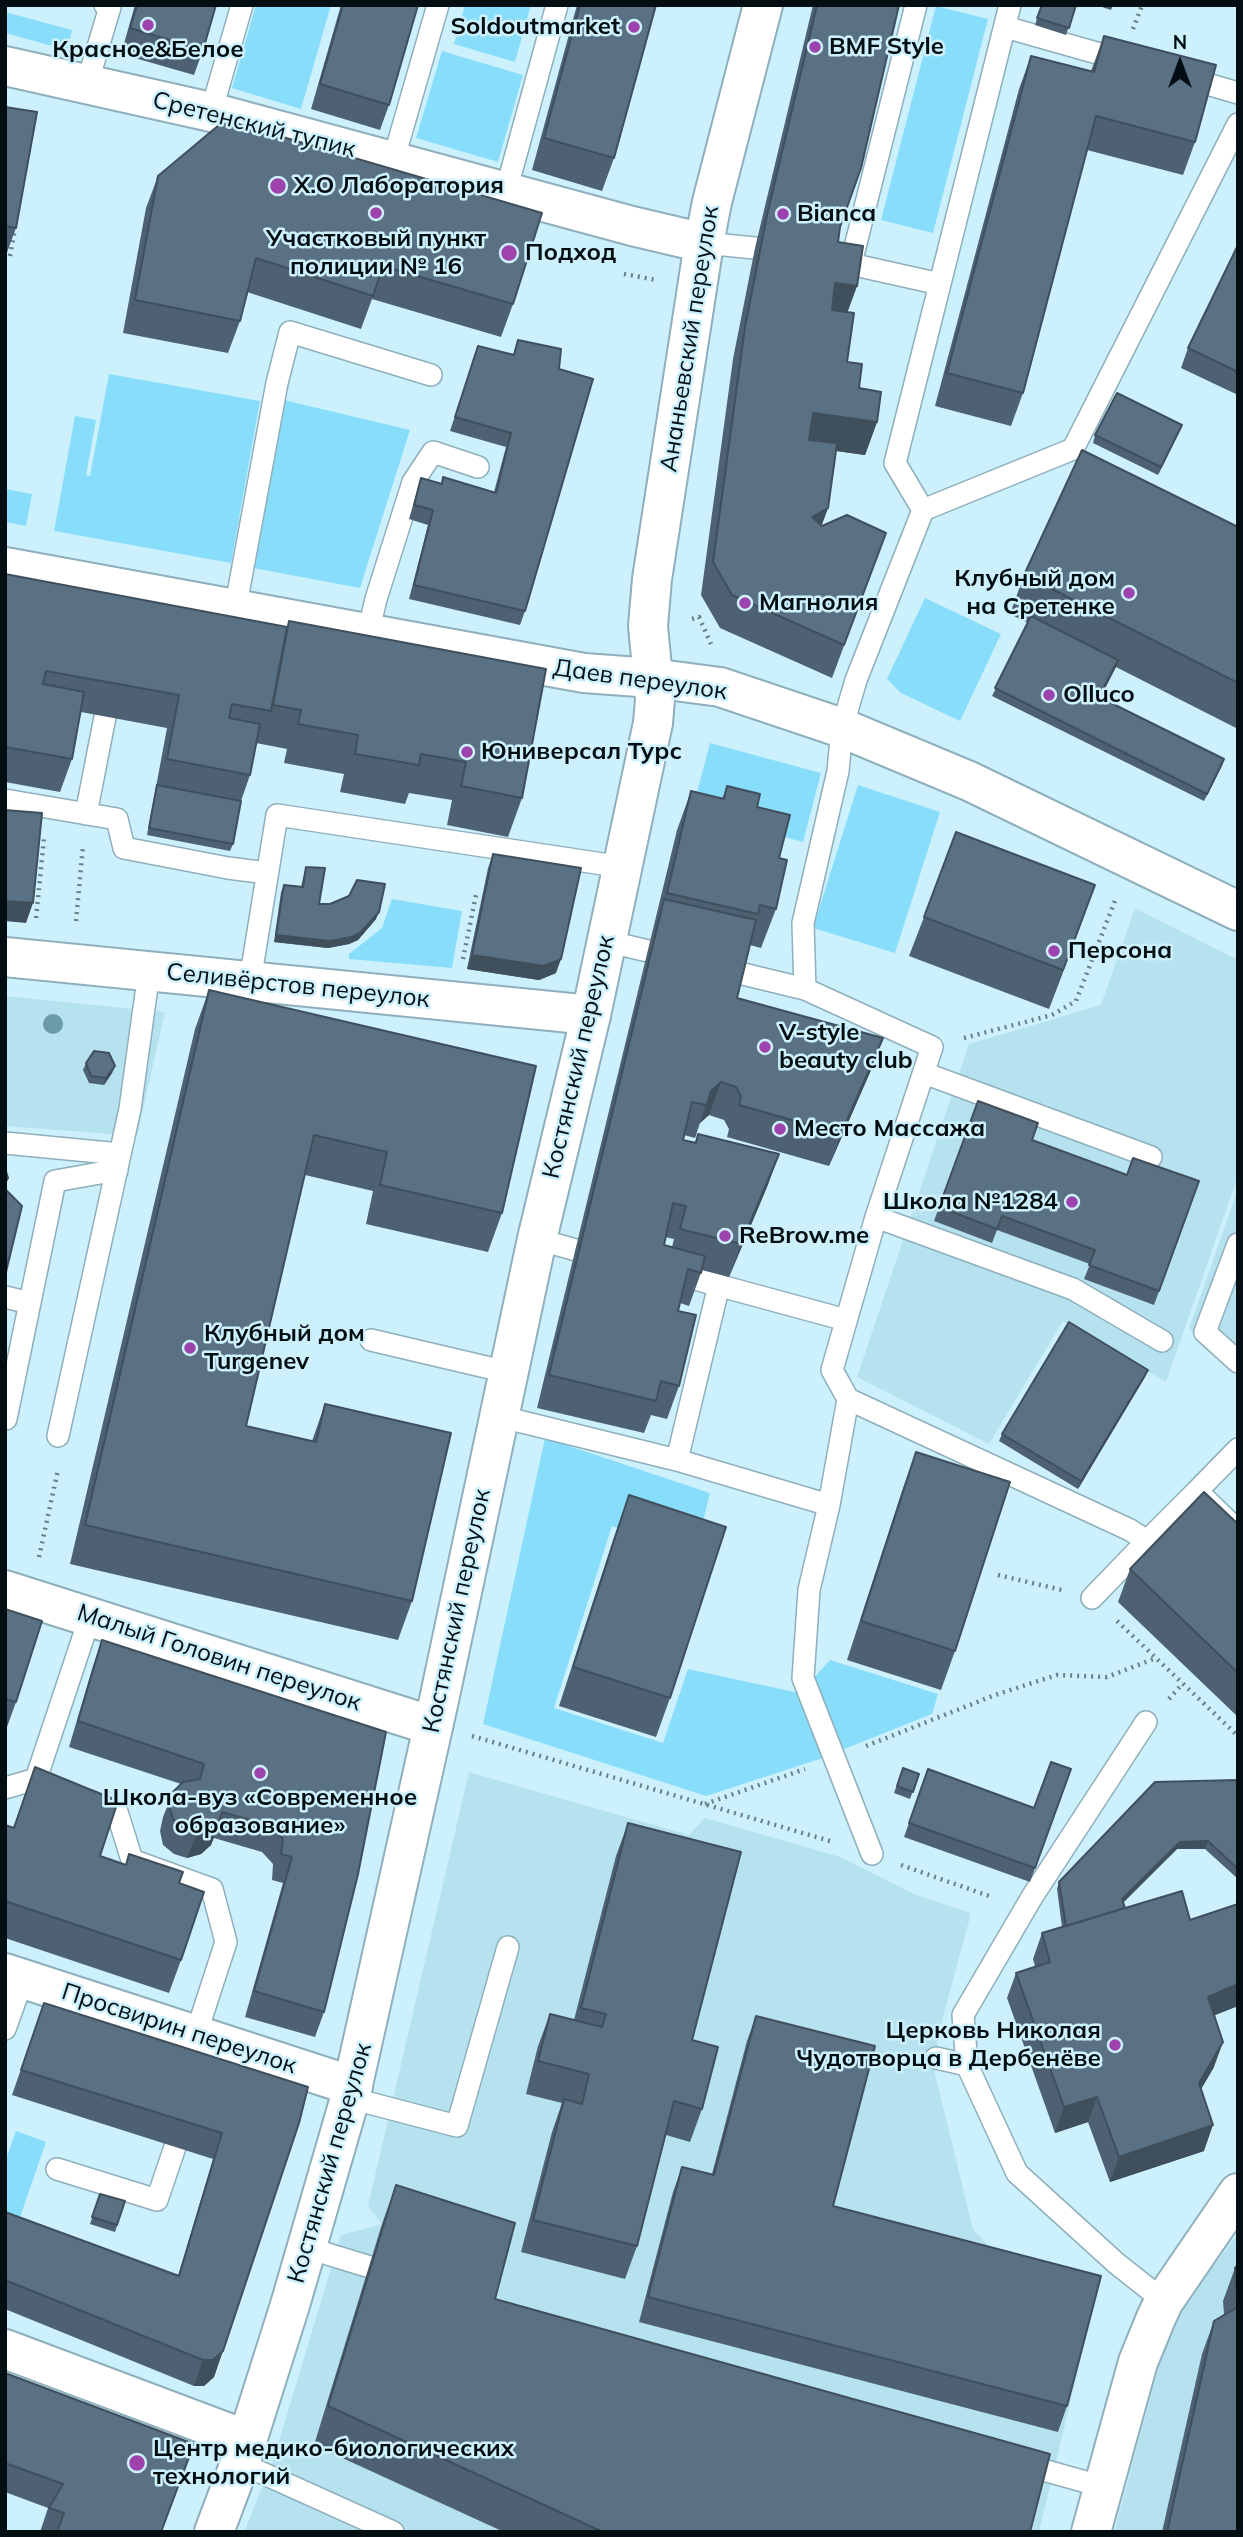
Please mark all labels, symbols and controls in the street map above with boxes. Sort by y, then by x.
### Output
place label: Soldoutmarket [450,13,620,41]
marker: Красное&Белое [140,17,156,33]
marker: Soldoutmarket [626,19,642,35]
north arrow [1145,28,1215,98]
text: N [1173,30,1187,54]
place label: BMF Style [829,33,944,61]
place label: Красное&Белое [52,36,244,64]
marker: BMF Style [807,39,823,55]
street label: Сретенский тупик [150,86,358,164]
place label: X.O Лаборатория [294,172,504,200]
marker: X.O Лаборатория [268,176,288,196]
place label: Bianca [797,200,876,228]
street label: Ананьевский переулок [655,204,725,474]
marker: Участковый пункт полиции № 16 [368,205,384,221]
marker: Bianca [775,206,791,222]
place label: Участковый пункт полиции № 16 [266,225,486,281]
place label: Подход [525,239,616,267]
marker: Подход [499,243,519,263]
place label: Клубный дом на Сретенке [954,565,1115,621]
marker: Клубный дом на Сретенке [1121,585,1137,601]
place label: Магнолия [759,589,878,617]
marker: Магнолия [737,595,753,611]
street label: Даев переулок [551,654,729,706]
place label: Olluco [1063,681,1135,709]
marker: Olluco [1041,687,1057,703]
place label: Юниверсал Турс [481,738,682,766]
marker: Юниверсал Турс [459,744,475,760]
street label: Костянский переулок [537,933,621,1181]
place label: Персона [1068,937,1172,965]
marker: Персона [1046,943,1062,959]
street label: Селивёрстов переулок [165,958,431,1014]
place label: V-style beauty club [779,1019,913,1075]
marker: V-style beauty club [757,1039,773,1055]
place label: Место Массажа [794,1115,985,1143]
marker: Место Массажа [772,1121,788,1137]
place label: Школа №1284 [883,1188,1058,1216]
marker: Школа №1284 [1064,1194,1080,1210]
place label: ReBrow.me [739,1222,869,1250]
marker: ReBrow.me [717,1228,733,1244]
place label: Клубный дом Turgenev [204,1320,365,1376]
marker: Клубный дом Turgenev [182,1340,198,1356]
street label: Костянский переулок [417,1486,497,1736]
street label: Малый Головин переулок [73,1598,365,1718]
marker: Школа-вуз «Современное образование» [252,1765,268,1781]
place label: Школа-вуз «Современное образование» [103,1784,417,1840]
street label: Просвирин переулок [58,1977,300,2081]
place label: Церковь Николая Чудотворца в Дербенёве [796,2017,1101,2073]
marker: Церковь Николая Чудотворца в Дербенёве [1107,2037,1123,2053]
street label: Костянский переулок [282,2040,378,2286]
place label: Центр медико-биологических технологий [153,2435,514,2491]
marker: Центр медико-биологических технологий [127,2453,147,2473]

